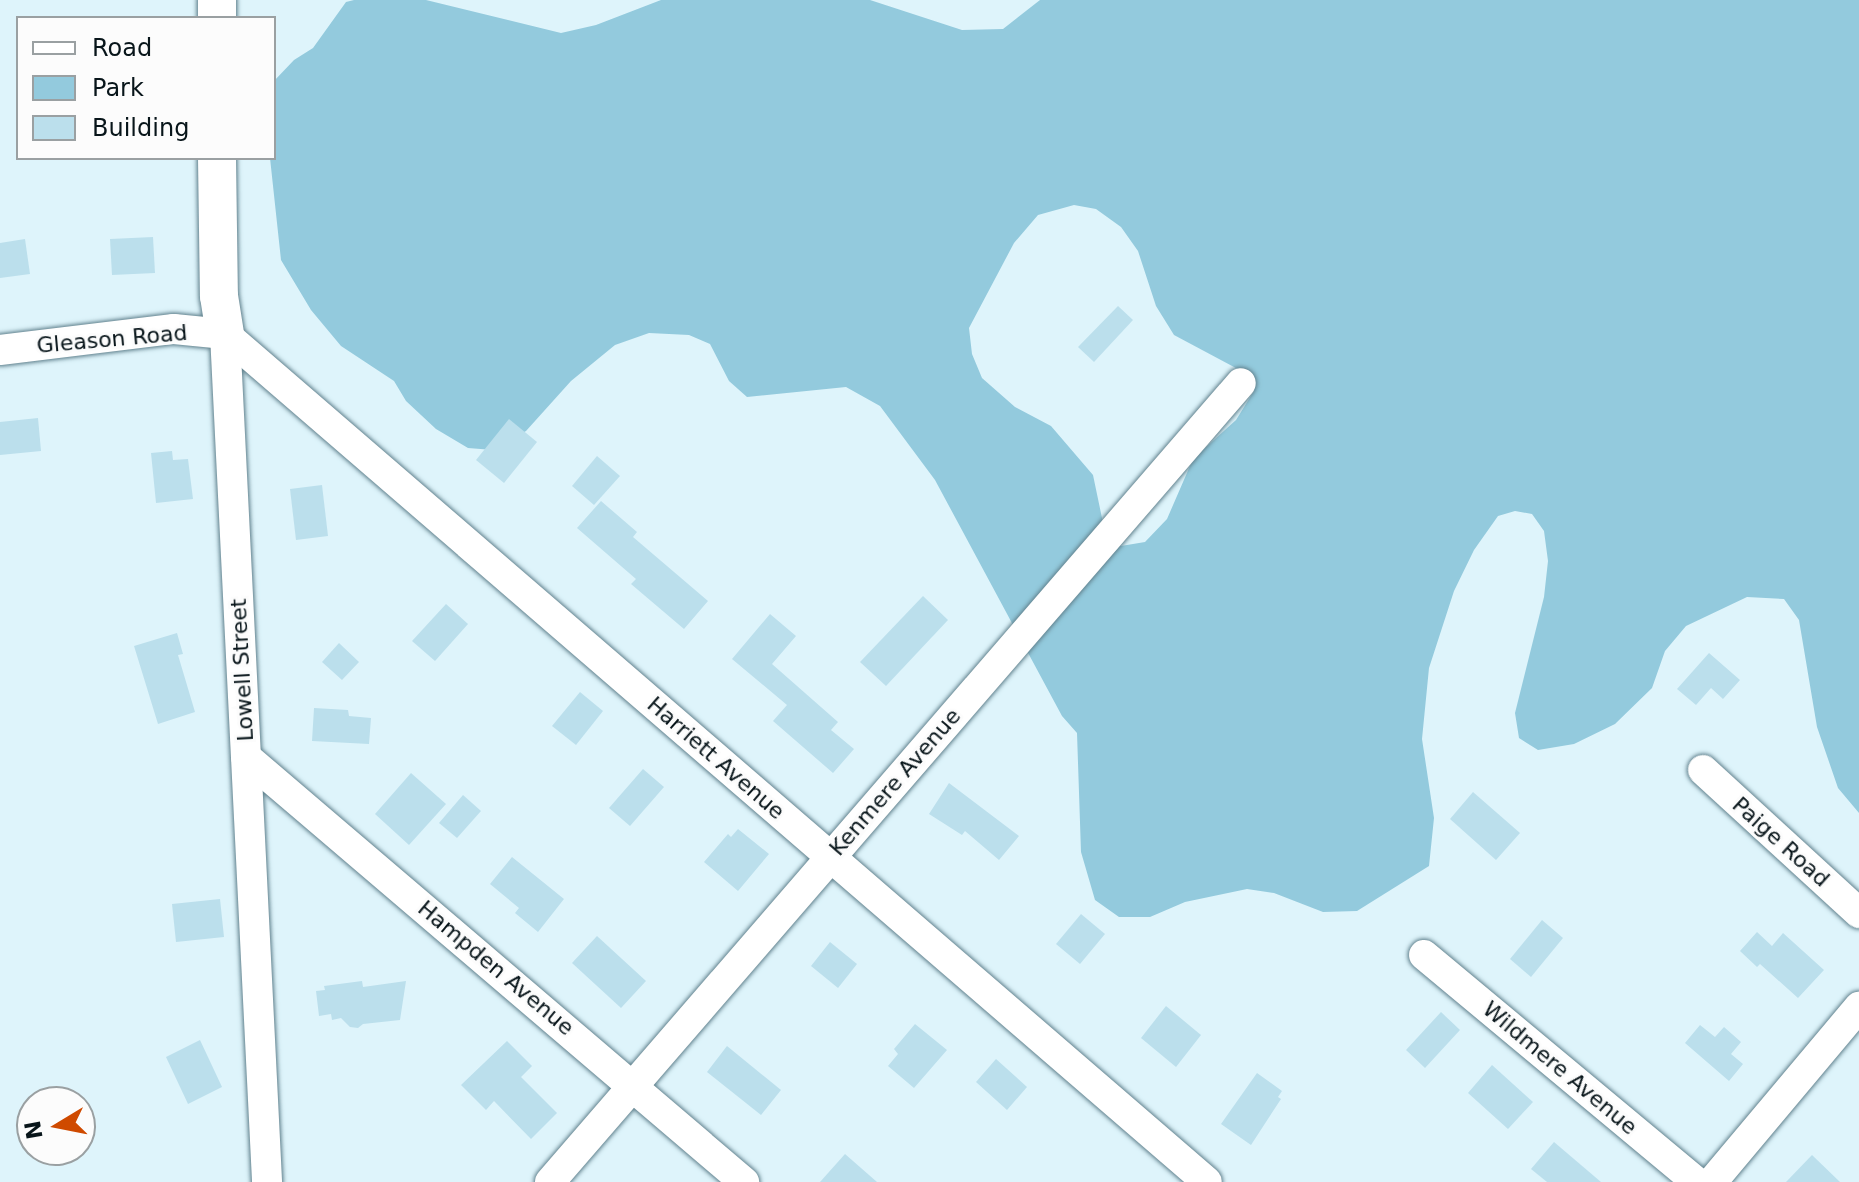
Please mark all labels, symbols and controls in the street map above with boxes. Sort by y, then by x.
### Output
legend [16,16,276,160]
text: Road [92,34,152,62]
text: Park [92,74,144,102]
text: Building [92,114,189,142]
street label: Gleason Road [36,319,188,359]
street label: Lowell Street [225,598,259,742]
street label: Harriett Avenue [642,691,790,825]
street label: Kenmere Avenue [824,703,966,861]
street label: Paige Road [1727,792,1835,892]
street label: Hampden Avenue [413,895,579,1041]
street label: Wildmere Avenue [1477,996,1643,1140]
north arrow [16,1086,96,1166]
text: N [20,1119,48,1141]

